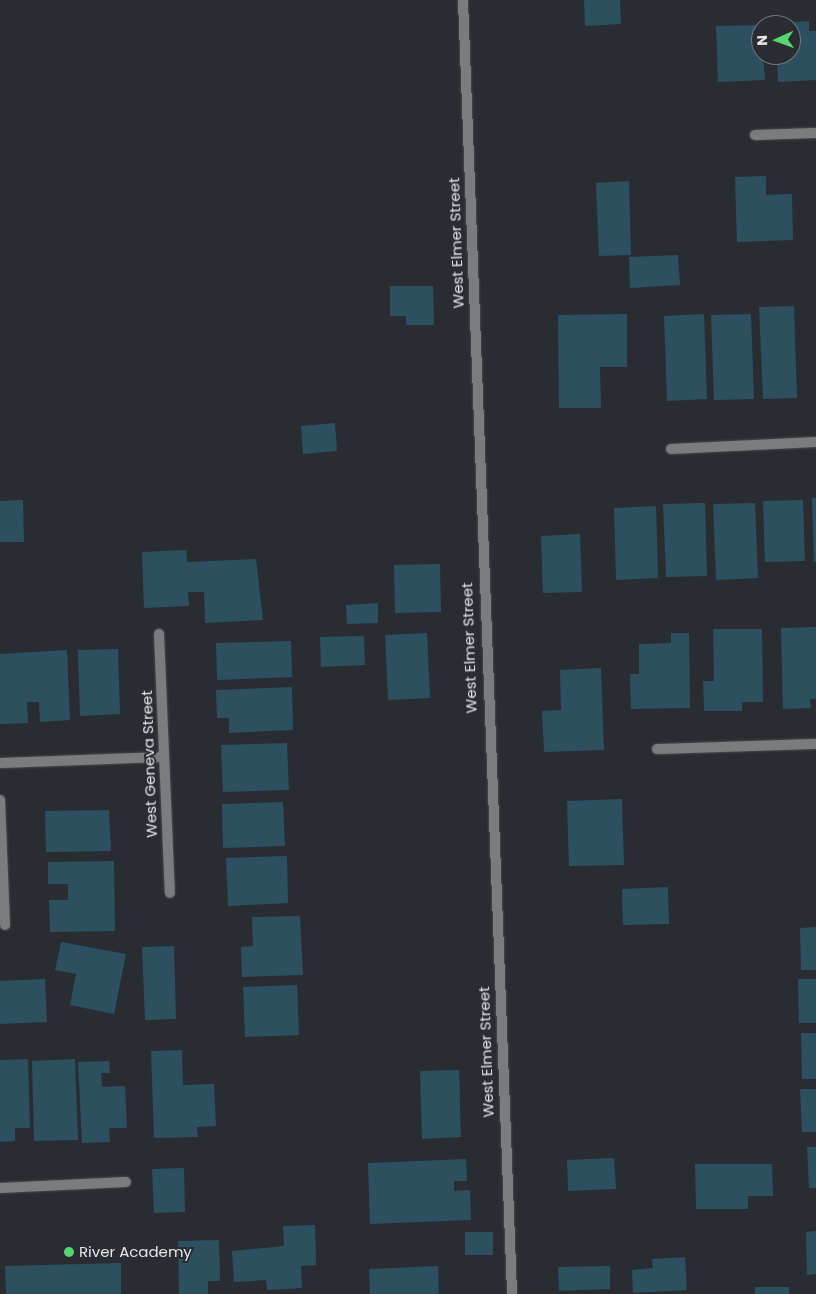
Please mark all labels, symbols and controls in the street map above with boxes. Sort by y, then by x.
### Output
north arrow [751,15,801,65]
text: N [752,35,772,46]
street label: West Elmer Street [445,177,467,309]
street label: West Elmer Street [458,582,480,714]
street label: West Geneva Street [137,690,161,838]
street label: West Elmer Street [475,986,497,1118]
place label: River Academy [79,1243,192,1261]
marker: River Academy [63,1246,75,1258]

